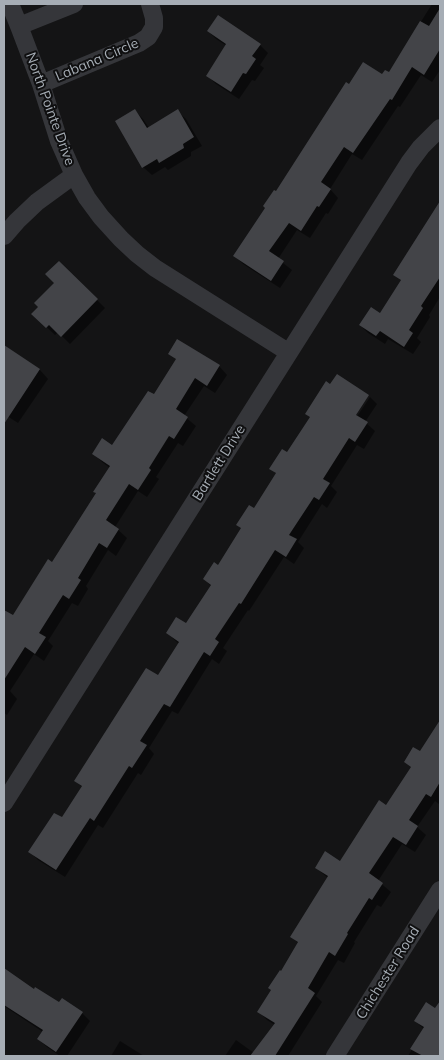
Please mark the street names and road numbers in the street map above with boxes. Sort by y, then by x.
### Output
street label: Labana Circle [53,35,141,85]
street label: North Pointe Drive [22,50,78,168]
street label: Bartlett Drive [189,422,249,504]
street label: Chichester Road [353,924,423,1022]

